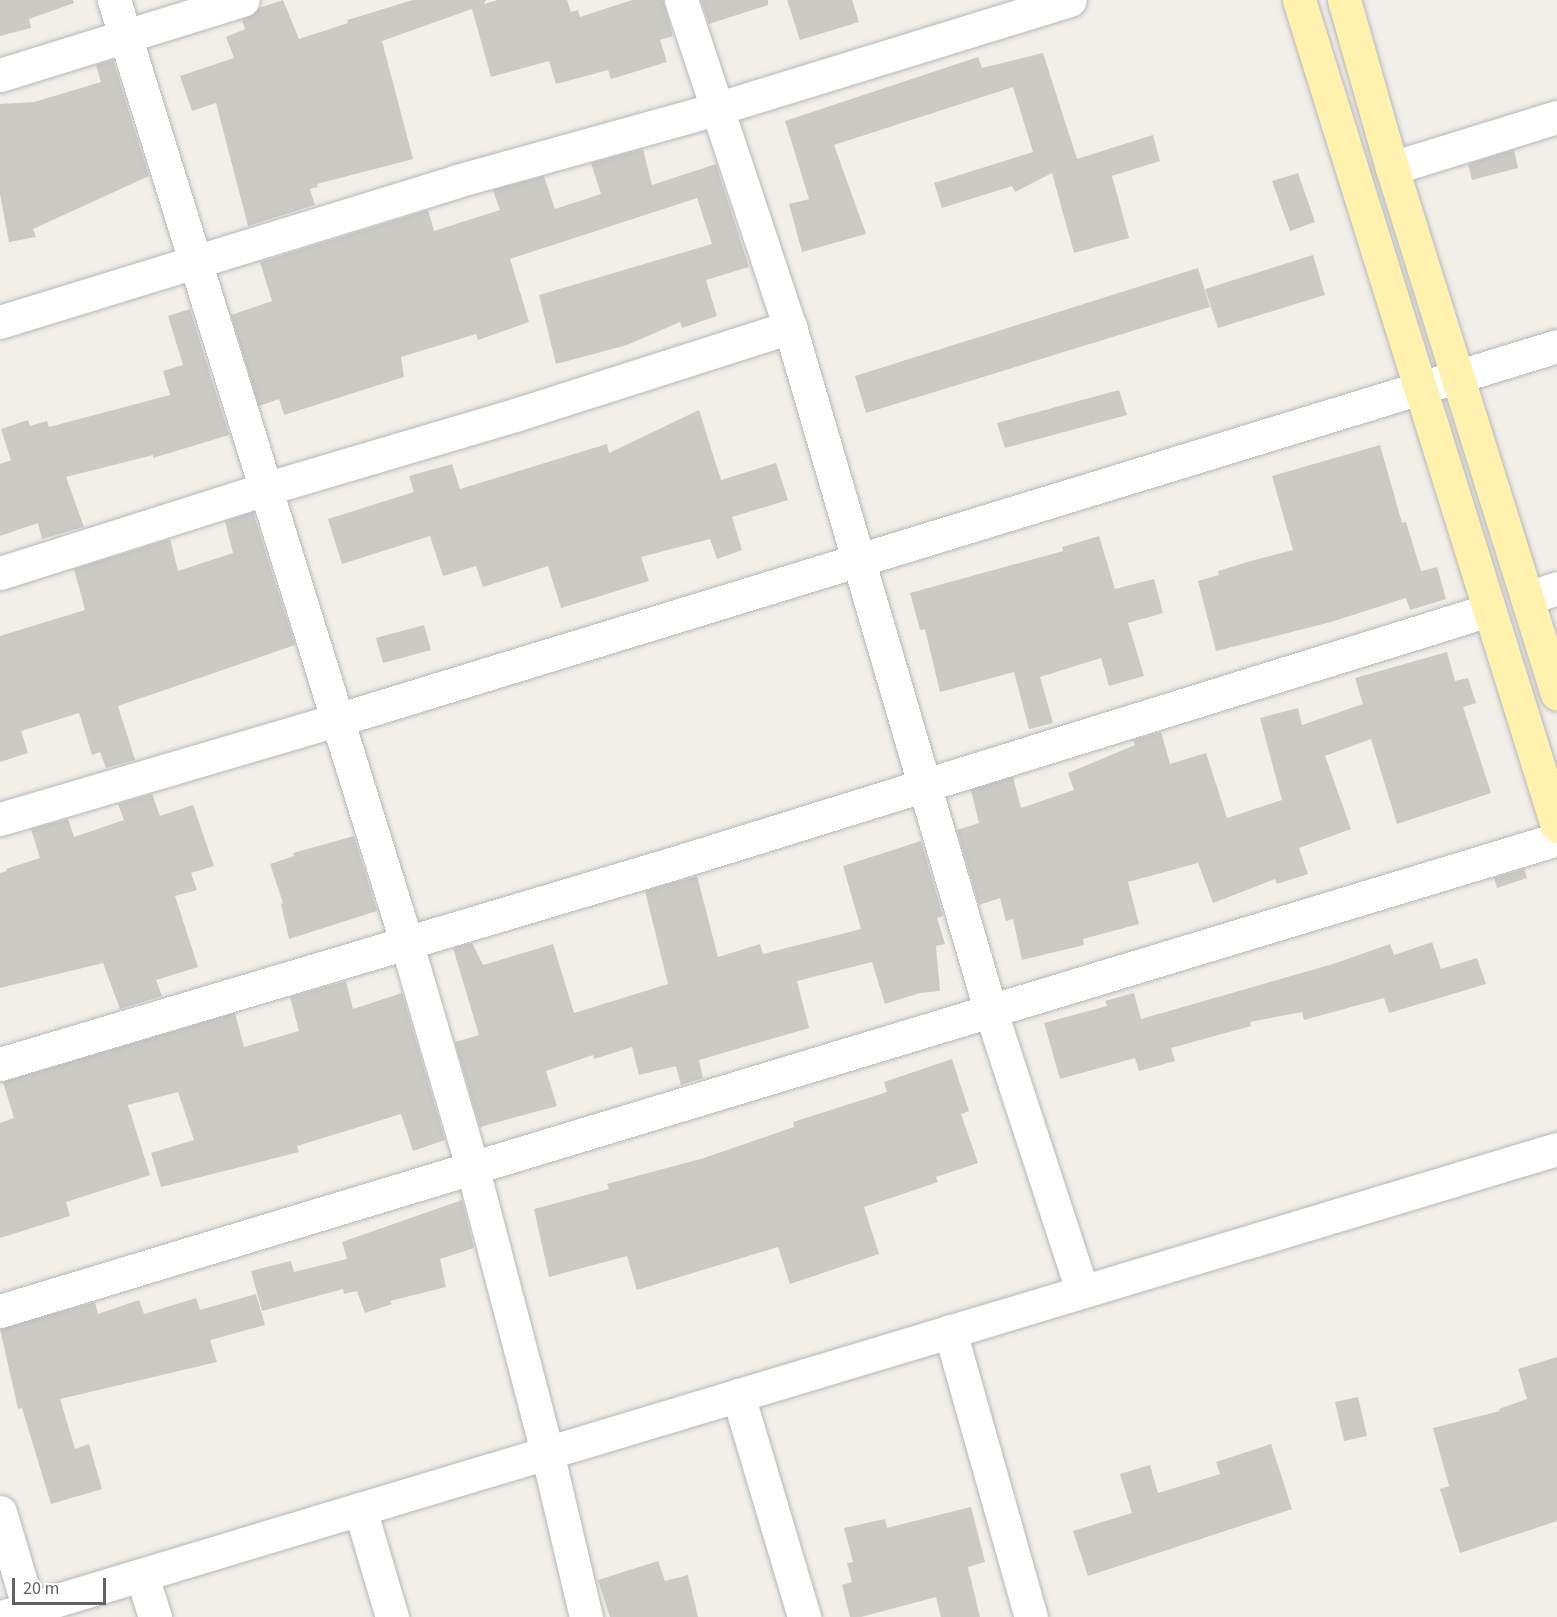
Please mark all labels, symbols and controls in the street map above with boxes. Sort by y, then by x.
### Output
scale bar [15,1566,110,1604]
text: 20 m [23,1576,59,1601]

